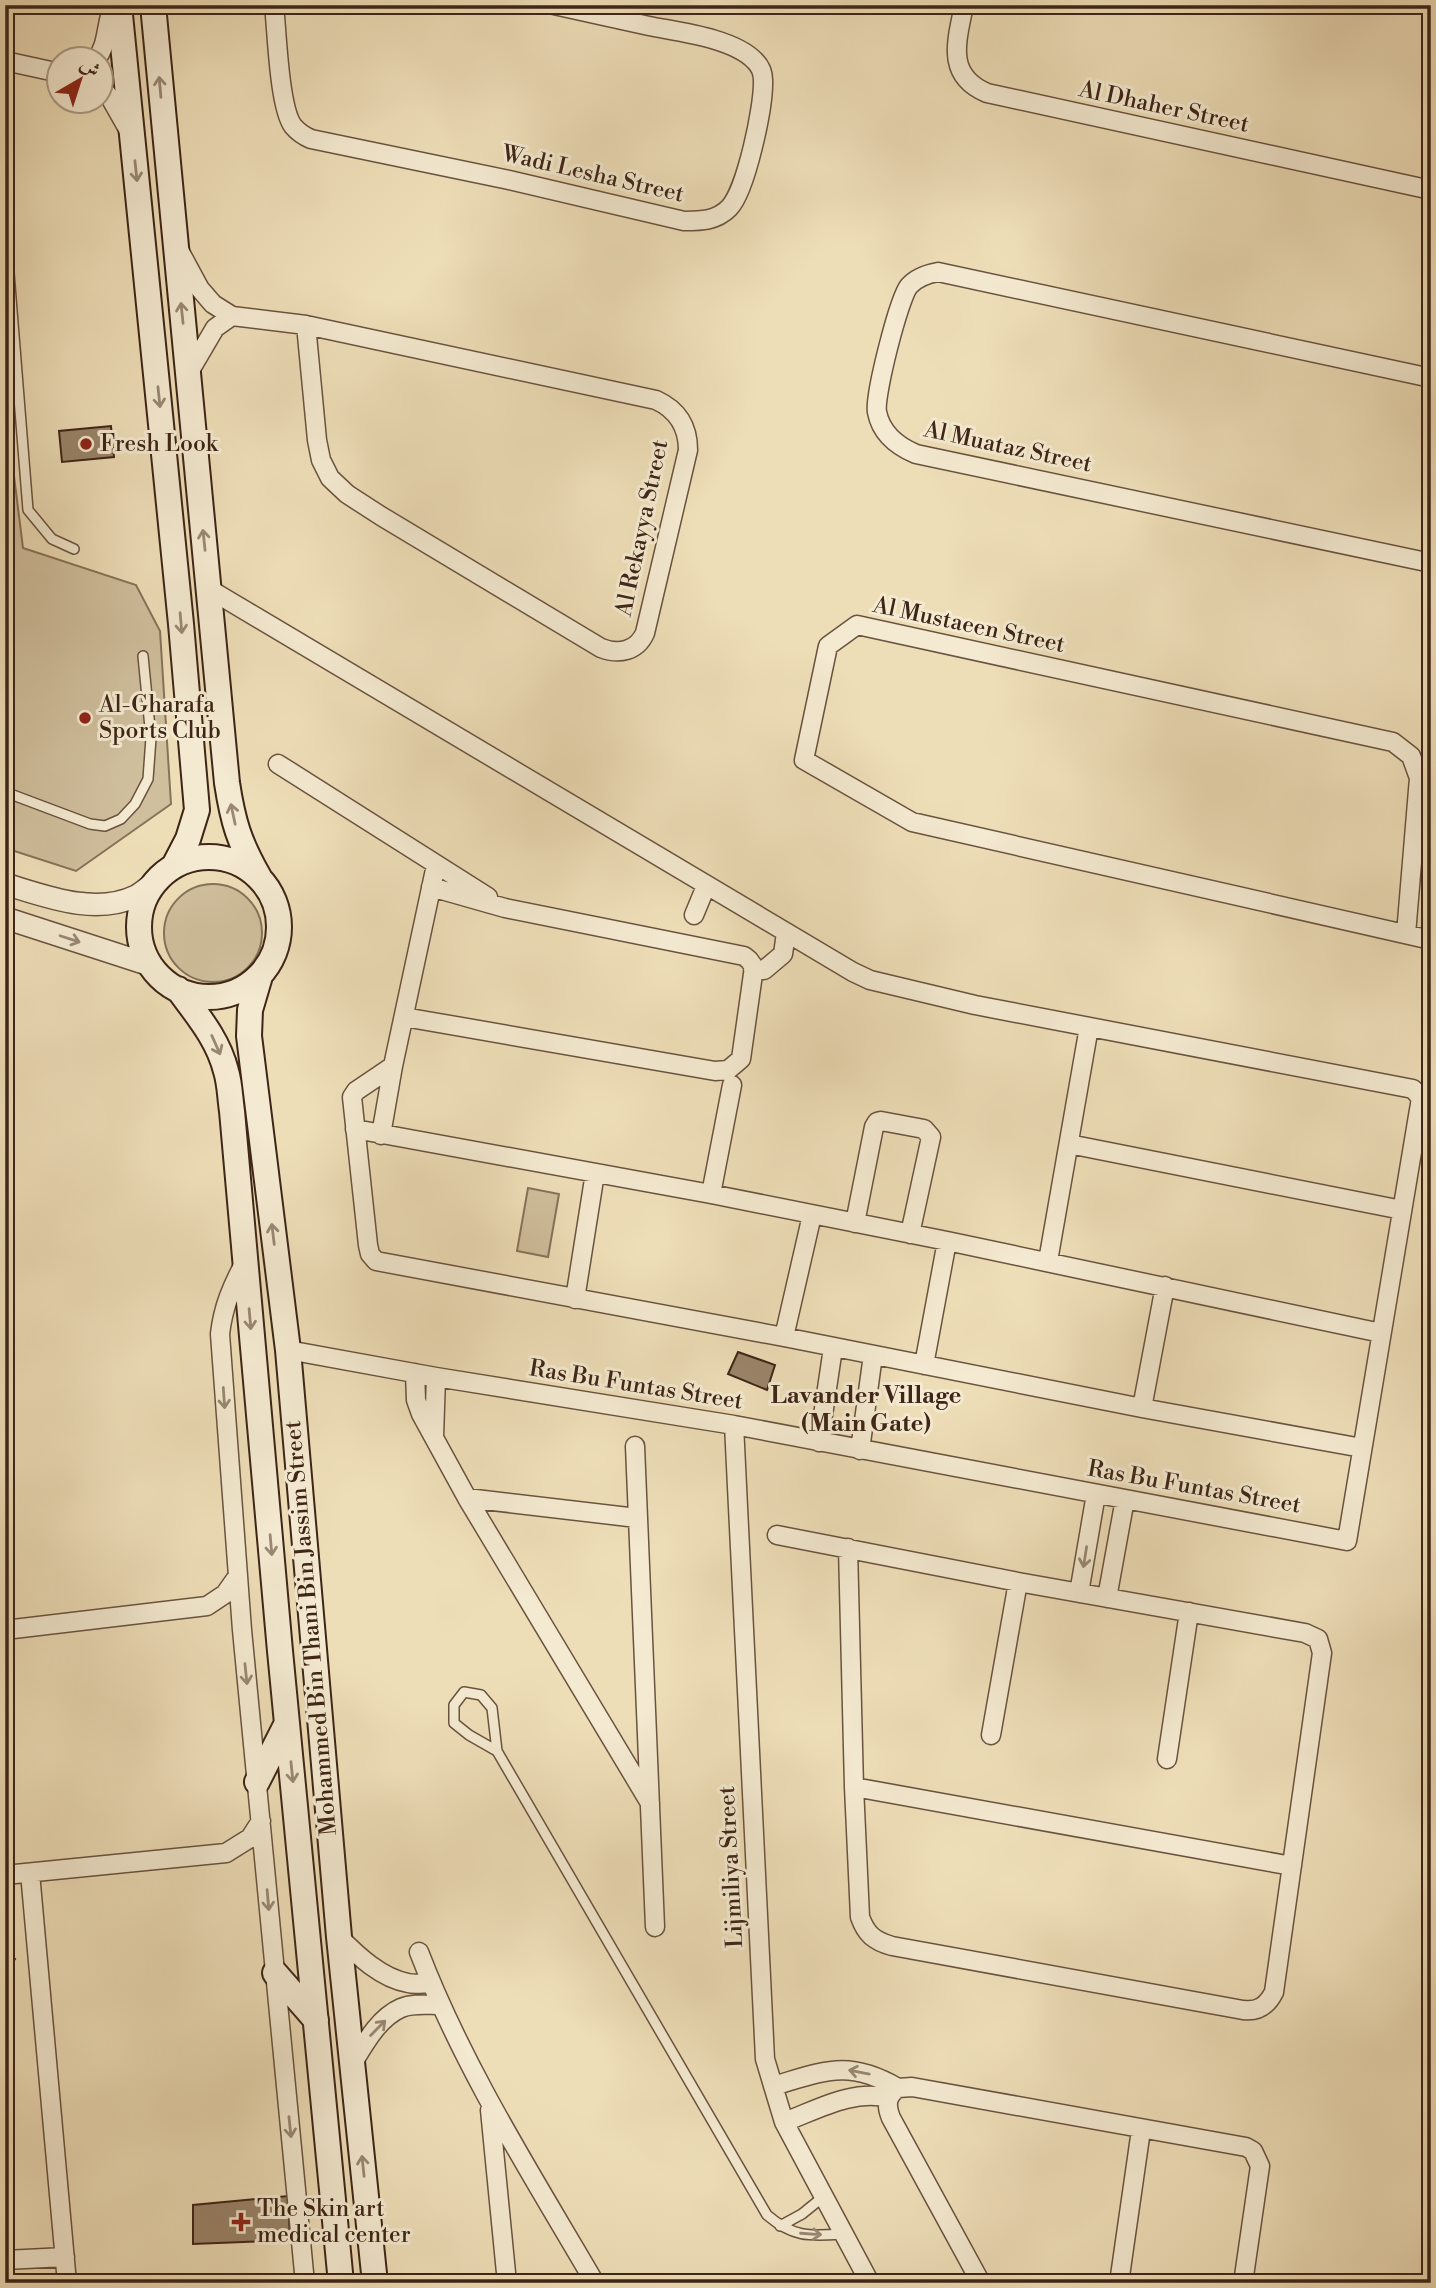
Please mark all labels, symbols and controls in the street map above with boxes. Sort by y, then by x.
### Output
north arrow [46,46,116,116]
text: ش [75,52,105,83]
street label: Al Dhaher Street [1075,75,1252,139]
one-way arrow [154,76,167,99]
street label: Wadi Lesha Street [498,139,687,209]
one-way arrow [130,159,143,181]
one-way arrow [175,302,188,325]
one-way arrow [153,385,166,408]
street label: Al Muataz Street [921,415,1094,478]
place label: Fresh Look [100,430,219,458]
marker: Fresh Look [78,436,94,452]
street label: Al Rekayya Street [609,437,674,620]
one-way arrow [198,529,211,551]
street label: Al Mustaeen Street [870,591,1067,659]
one-way arrow [175,612,188,634]
place label: Al-Gharafa Sports Club [98,691,221,745]
marker: Al-Gharafa Sports Club [77,710,93,726]
one-way arrow [225,804,238,826]
one-way arrow [59,933,81,946]
one-way arrow [210,1034,223,1055]
one-way arrow [266,1223,279,1245]
one-way arrow [244,1307,257,1329]
street label: Ras Bu Funtas Street [527,1354,745,1416]
district label: Lavander Village (Main Gate) [771,1381,962,1439]
one-way arrow [218,1386,231,1409]
street label: Mohammed Bin Thani Bin Jassim Street [279,1419,343,1837]
street label: Ras Bu Funtas Street [1085,1454,1303,1520]
one-way arrow [265,1533,278,1556]
one-way arrow [1078,1545,1091,1568]
one-way arrow [240,1662,253,1685]
one-way arrow [286,1760,299,1782]
street label: Lijmiliya Street [713,1785,749,1949]
one-way arrow [262,1889,275,1911]
one-way arrow [369,2019,386,2036]
one-way arrow [848,2064,871,2078]
one-way arrow [284,2115,297,2138]
one-way arrow [356,2155,369,2178]
place label: The Skin art medical center [257,2195,411,2249]
marker: The Skin art medical center [231,2212,251,2232]
one-way arrow [799,2228,822,2241]

